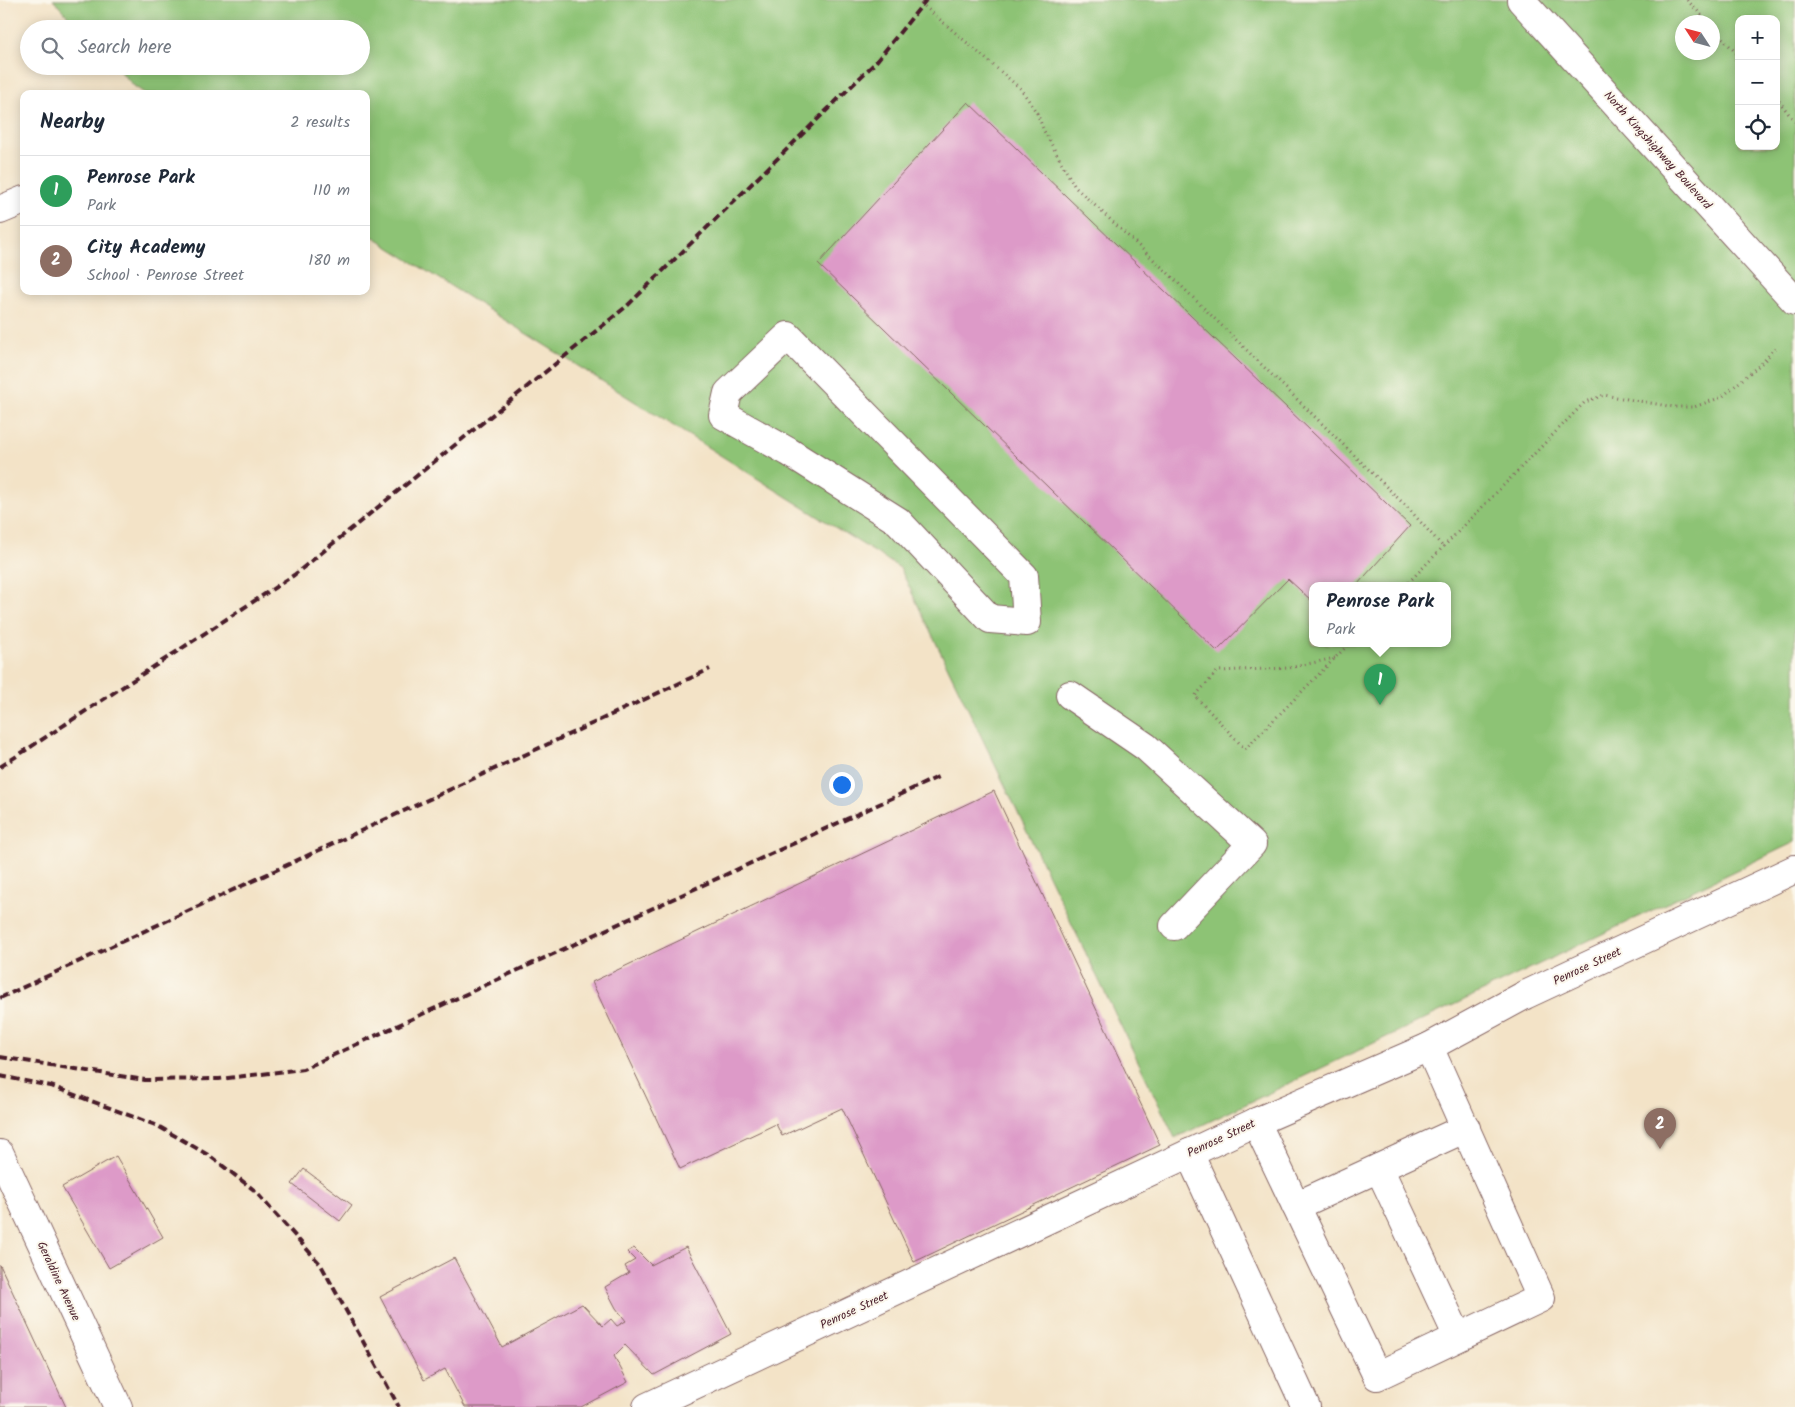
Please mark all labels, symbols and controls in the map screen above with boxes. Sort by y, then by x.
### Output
north arrow [1675,15,1720,60]
map controls [1735,15,1780,150]
button: + [1735,15,1780,60]
search box [20,20,370,75]
text: Search here [78,33,172,63]
icon: search [38,34,66,62]
button: − [1735,60,1780,105]
street label: North Kingshighway Boulevard [1599,87,1717,215]
button: locate [1735,105,1780,150]
text: Nearby [40,106,105,139]
text: 2 results [290,110,350,135]
text: Penrose Park [87,163,195,193]
text: 1 [54,178,58,203]
text: 110 m [313,178,350,203]
text: Park [87,193,116,218]
text: City Academy [87,233,205,263]
text: 2 [51,248,61,273]
text: 180 m [308,248,350,273]
text: School · Penrose Street [87,263,244,288]
popup [1309,582,1451,647]
text: Penrose Park [1326,587,1434,617]
text: Park [1326,617,1355,642]
pin: 1 [1364,664,1396,705]
your location [829,772,855,798]
street label: Penrose Street [1550,942,1625,991]
pin: 2 [1644,1108,1676,1149]
street label: Penrose Street [1184,1114,1259,1163]
street label: Geraldine Avenue [32,1238,86,1325]
street label: Penrose Street [817,1286,892,1335]

